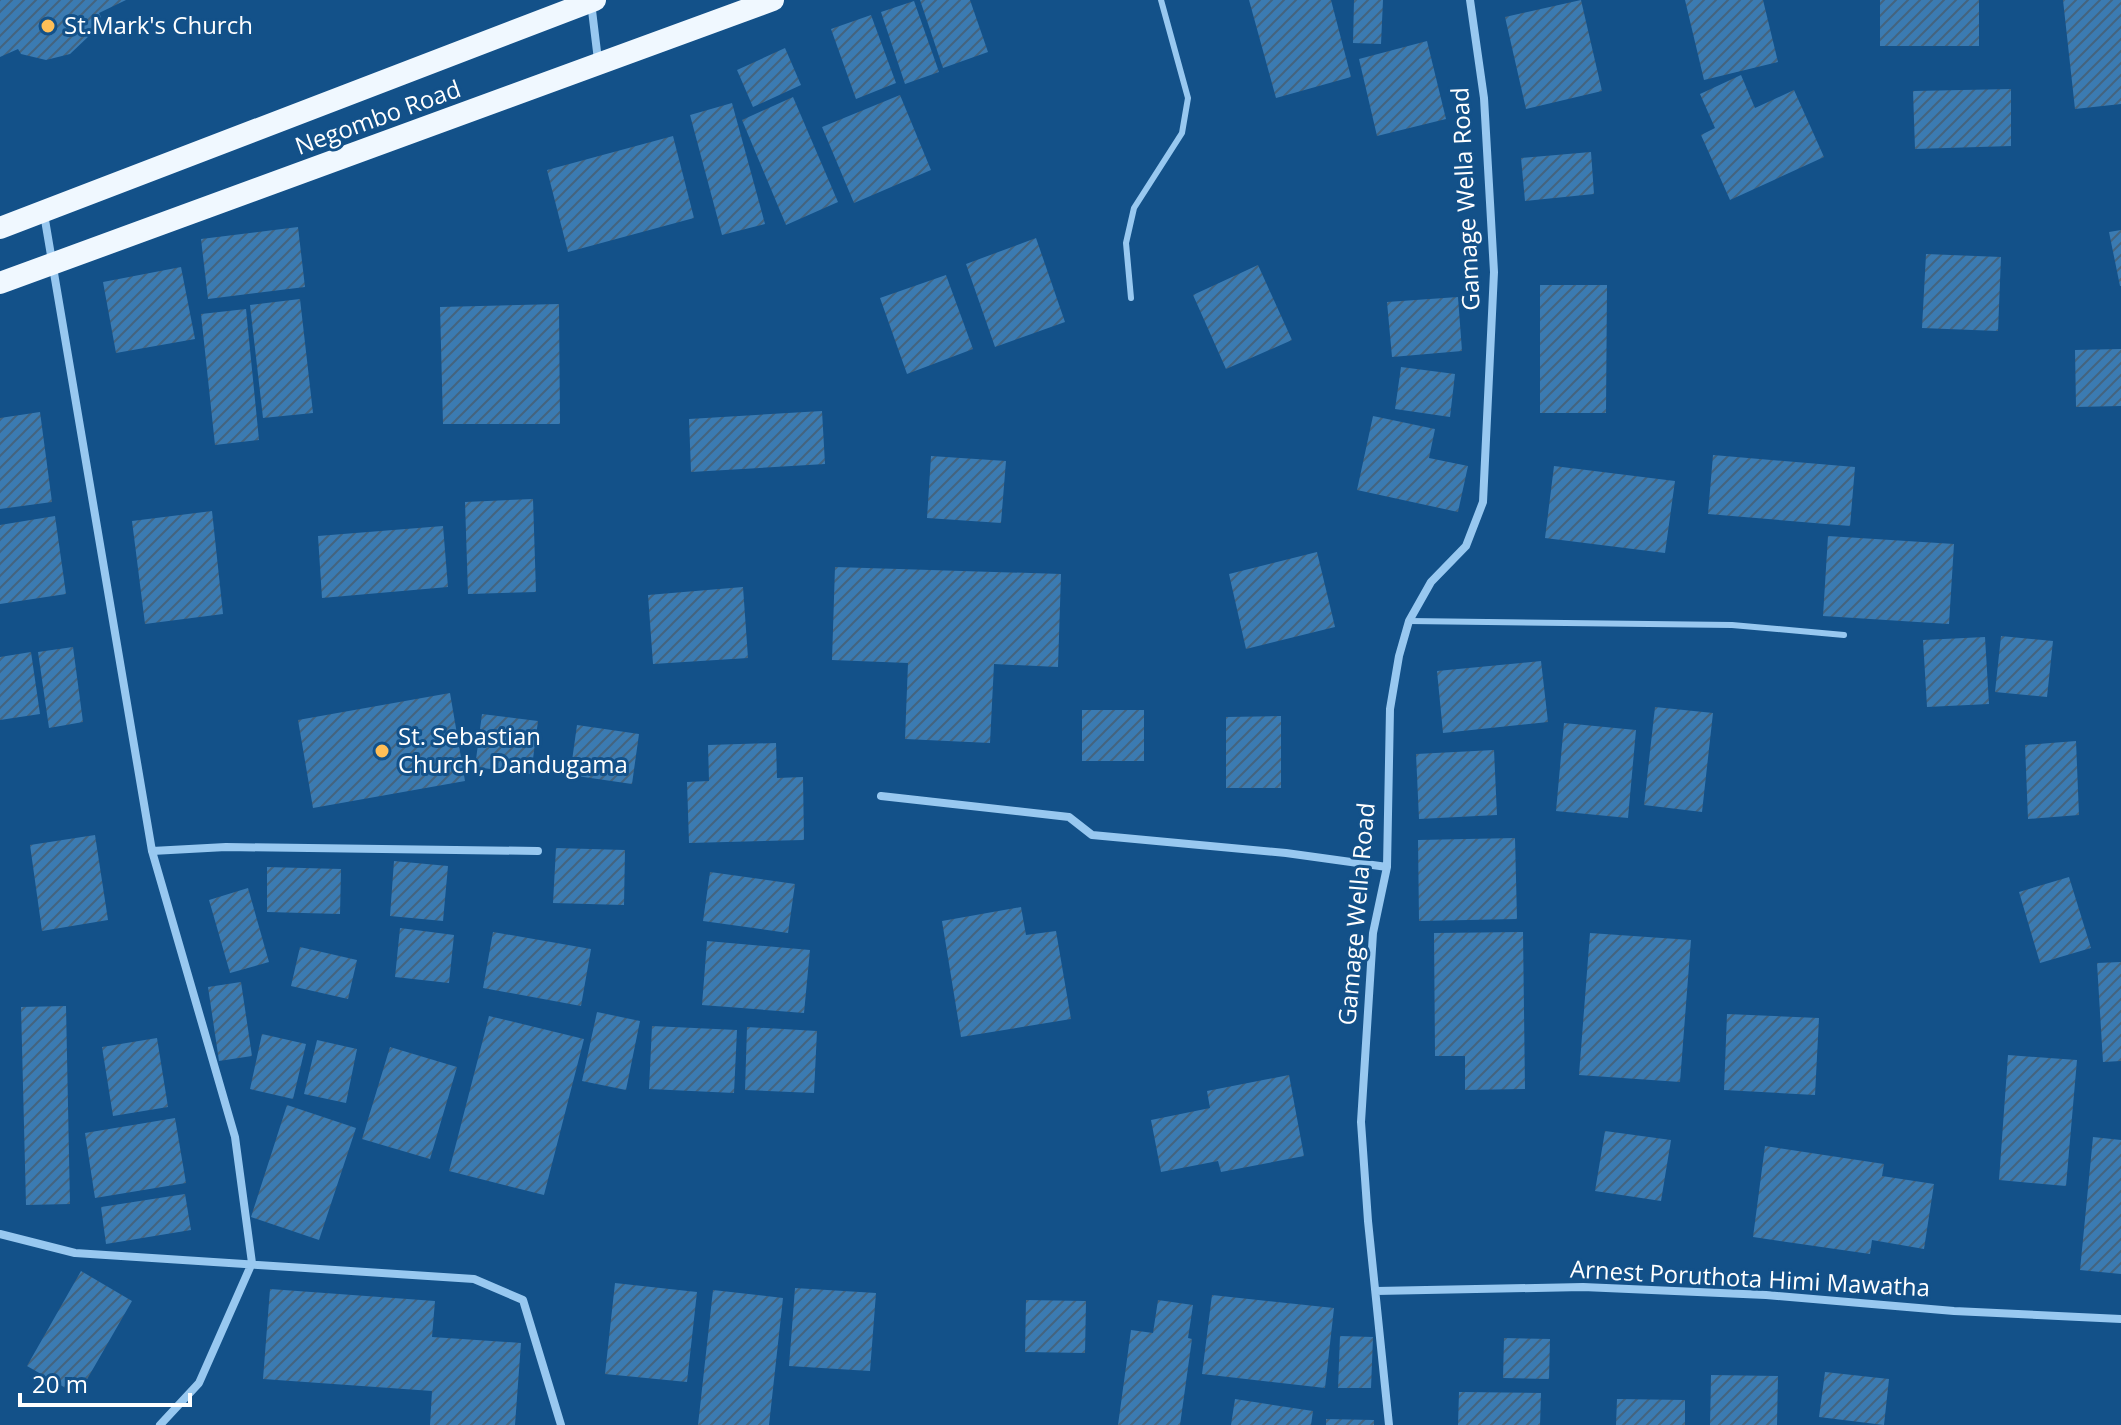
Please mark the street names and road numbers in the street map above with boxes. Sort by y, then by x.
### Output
street label: Negombo Road [290,71,465,162]
street label: Gamage Wella Road [1442,87,1487,312]
street label: Gamage Wella Road [1329,801,1382,1027]
street label: Arnest Poruthota Himi Mawatha [1569,1252,1931,1303]

